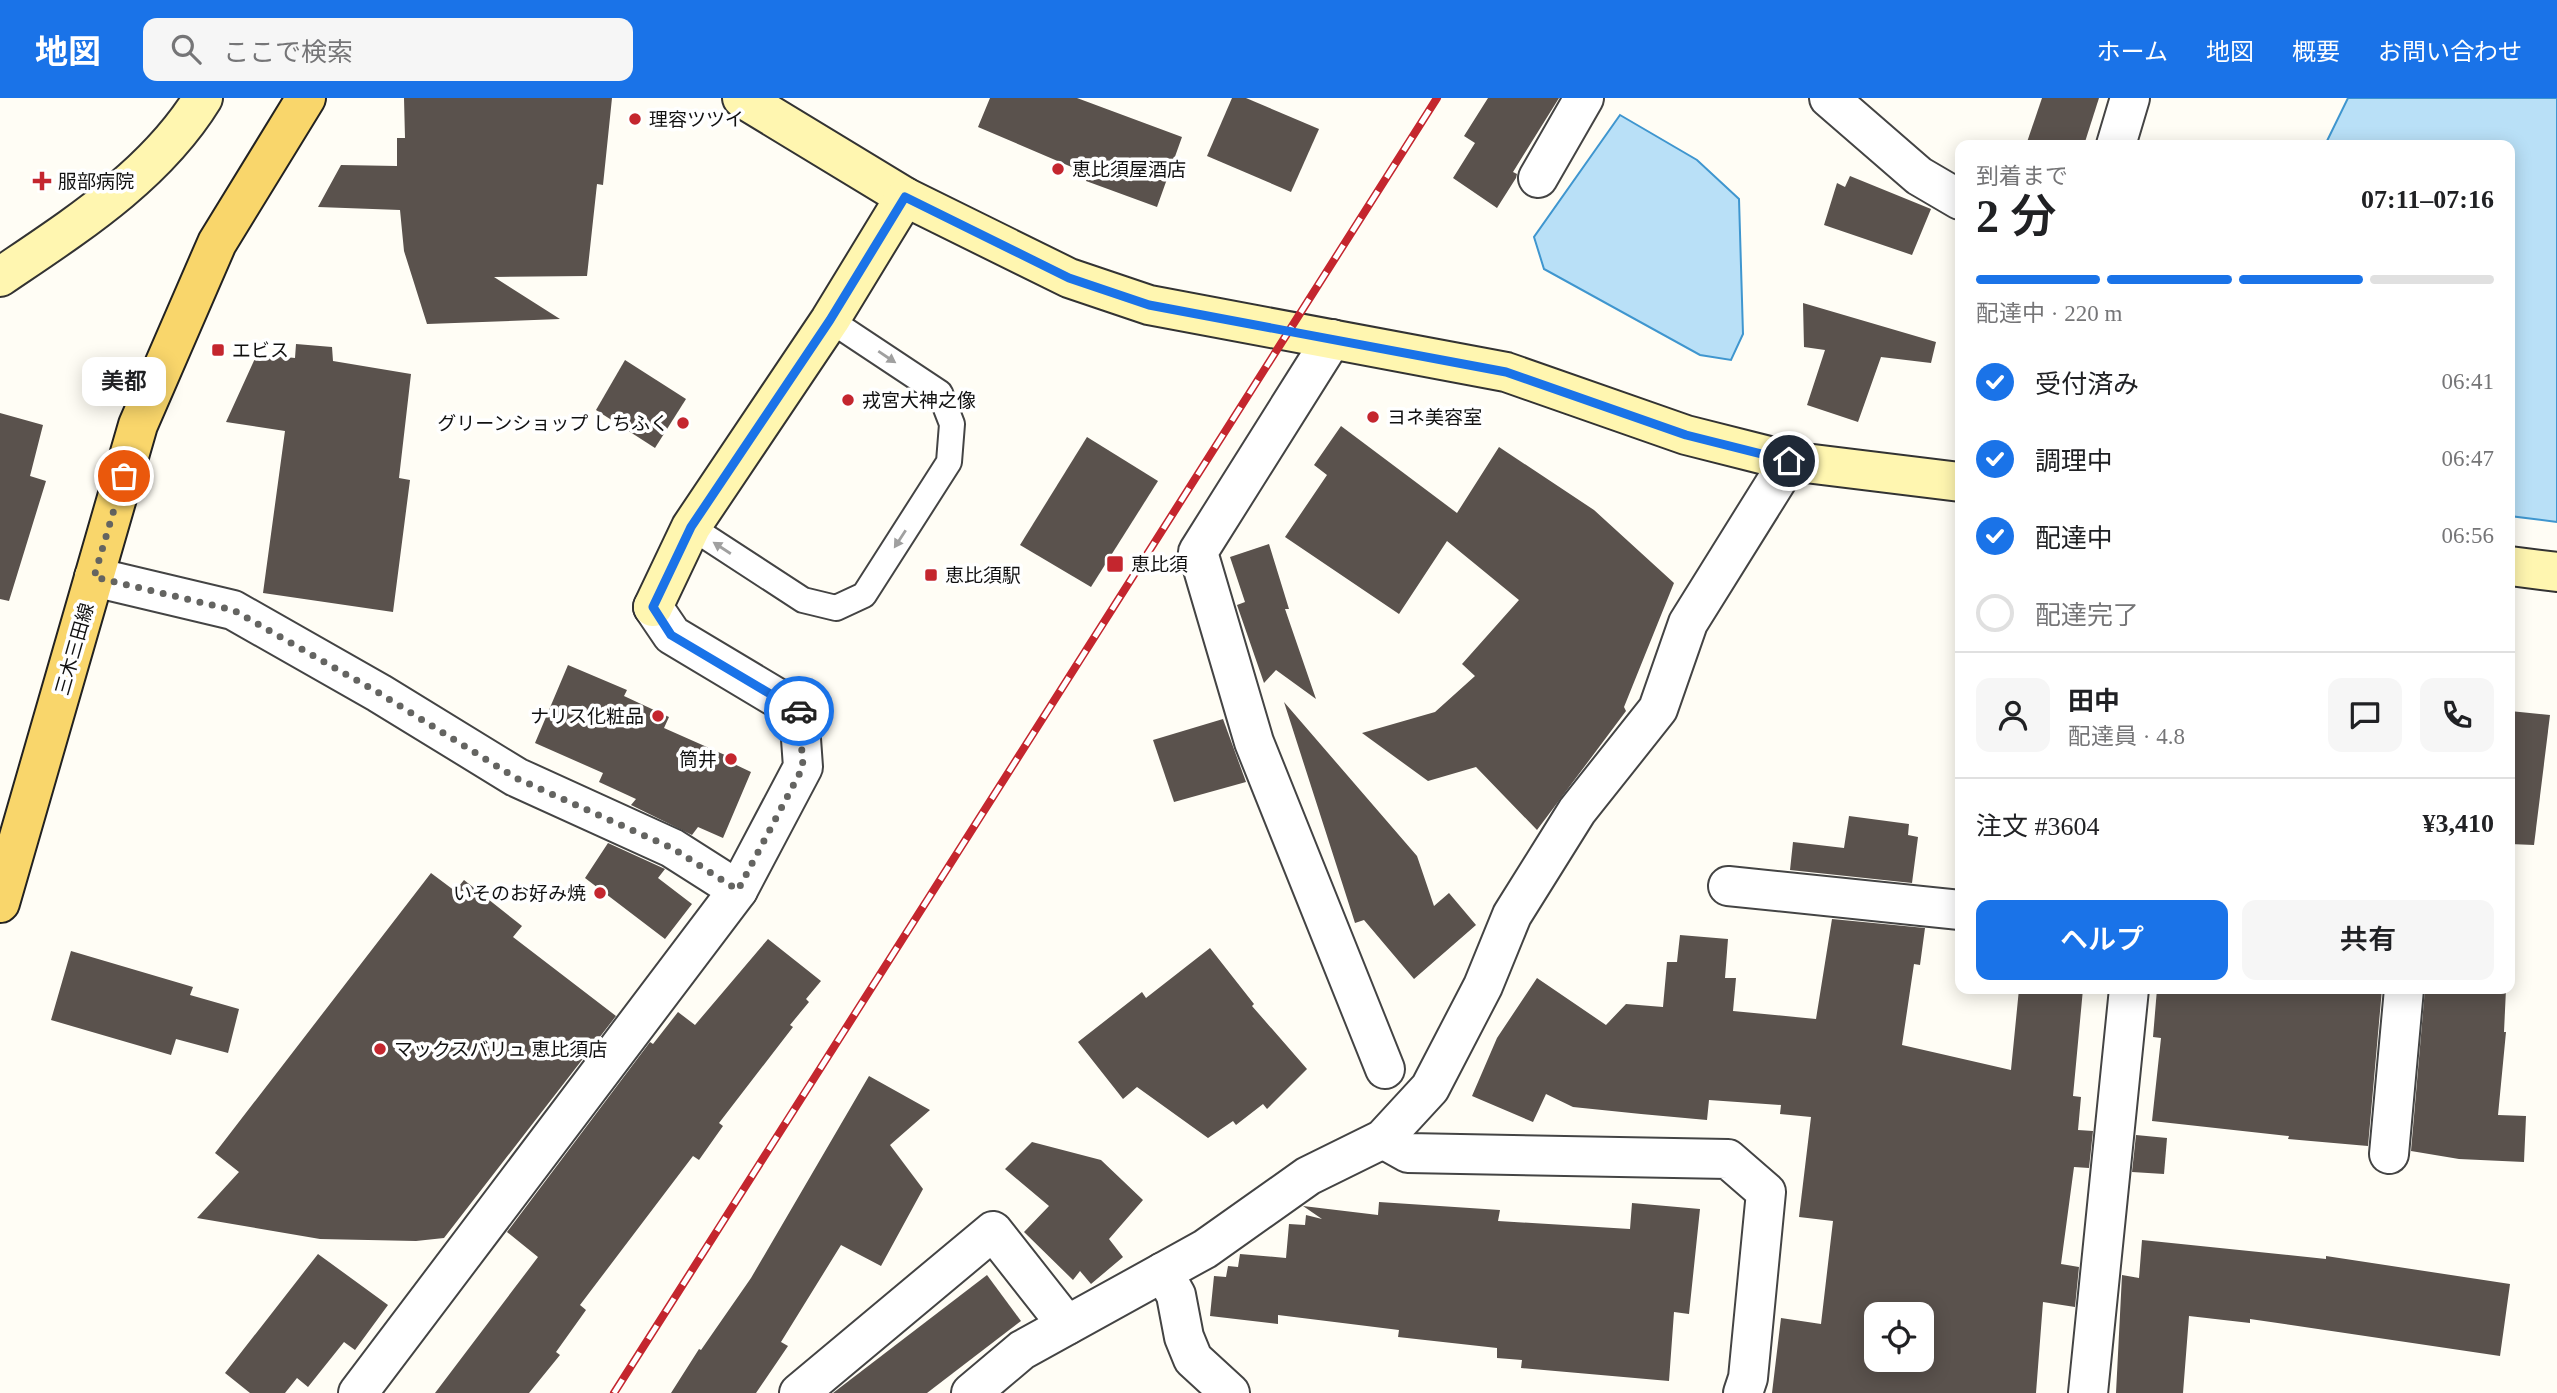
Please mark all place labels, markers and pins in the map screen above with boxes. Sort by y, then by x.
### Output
place label: 理容ツツイ [649,109,744,130]
marker: 理容ツツイ [627,111,643,127]
place label: 恵比須屋酒店 [1072,159,1186,180]
marker: 恵比須屋酒店 [1050,161,1066,177]
marker: 服部病院 [32,171,52,191]
place label: 服部病院 [58,171,134,192]
place label: エビス [232,340,289,361]
marker: エビス [210,342,226,358]
callout: 美都 [82,357,166,406]
place label: 戎宮大神之像 [862,390,976,411]
marker: 戎宮大神之像 [840,392,856,408]
place label: ヨネ美容室 [1387,407,1482,428]
marker: ヨネ美容室 [1365,409,1381,425]
place label: グリーンショップ しちふく [437,413,669,434]
marker: グリーンショップ しちふく [675,415,691,431]
pin [1759,431,1819,491]
pin [94,446,154,506]
marker: 恵比須 [1105,554,1125,574]
place label: 恵比須 [1131,554,1188,575]
place label: 恵比須駅 [945,565,1021,586]
marker: 恵比須駅 [923,567,939,583]
place label: ナリス化粧品 [530,706,644,727]
marker: ナリス化粧品 [650,708,666,724]
place label: 筒井 [679,749,717,770]
marker: 筒井 [723,751,739,767]
place label: いそのお好み焼 [453,883,586,904]
marker: いそのお好み焼 [592,885,608,901]
place label: マックスバリュ 恵比須店 [394,1039,607,1060]
marker: マックスバリュ 恵比須店 [372,1041,388,1057]

